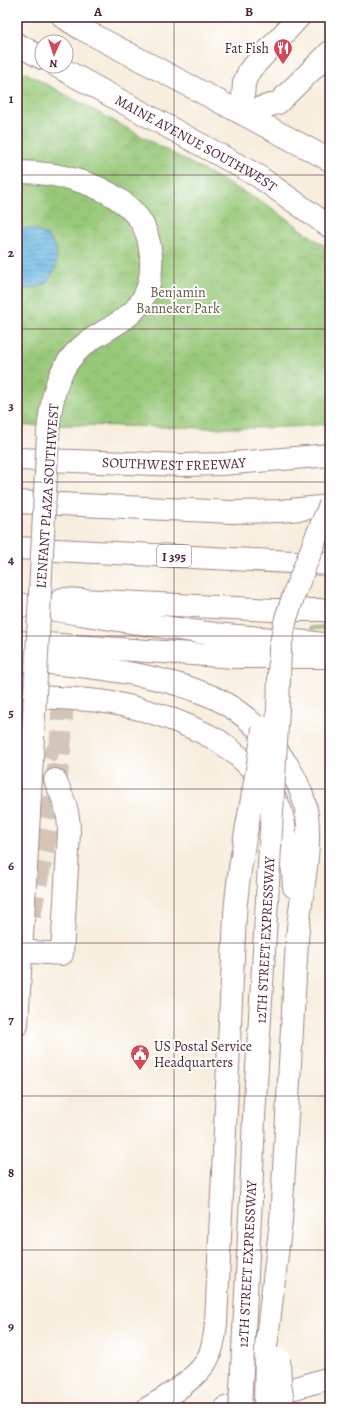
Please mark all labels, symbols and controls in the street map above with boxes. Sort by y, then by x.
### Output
text: A [93,3,103,20]
text: B [245,3,253,20]
north arrow [34,34,74,74]
restaurant icon: Fat Fish [272,37,294,65]
place label: Fat Fish [225,39,270,58]
text: N [49,56,58,71]
text: 1 [9,90,14,107]
street label: MAINE AVENUE SOUTHWEST [112,91,281,197]
text: 2 [8,244,15,261]
park label: Benjamin Banneker Park [136,283,220,318]
text: 3 [8,397,14,414]
street label: L'ENFANT PLAZA SOUTHWEST [32,403,63,589]
street label: SOUTHWEST FREEWAY [102,453,247,475]
road number: I 395 [157,545,191,567]
text: 4 [8,551,14,568]
text: 5 [8,704,14,721]
street label: 12TH STREET EXPRESSWAY [252,855,279,1024]
text: 6 [8,857,14,874]
text: 7 [8,1011,14,1028]
place label: US Postal Service Headquarters [154,1037,252,1072]
public building icon: US Postal Service Headquarters [129,1043,151,1071]
text: 8 [8,1164,14,1181]
street label: 12TH STREET EXPRESSWAY [234,1179,261,1348]
text: 9 [8,1318,14,1335]

